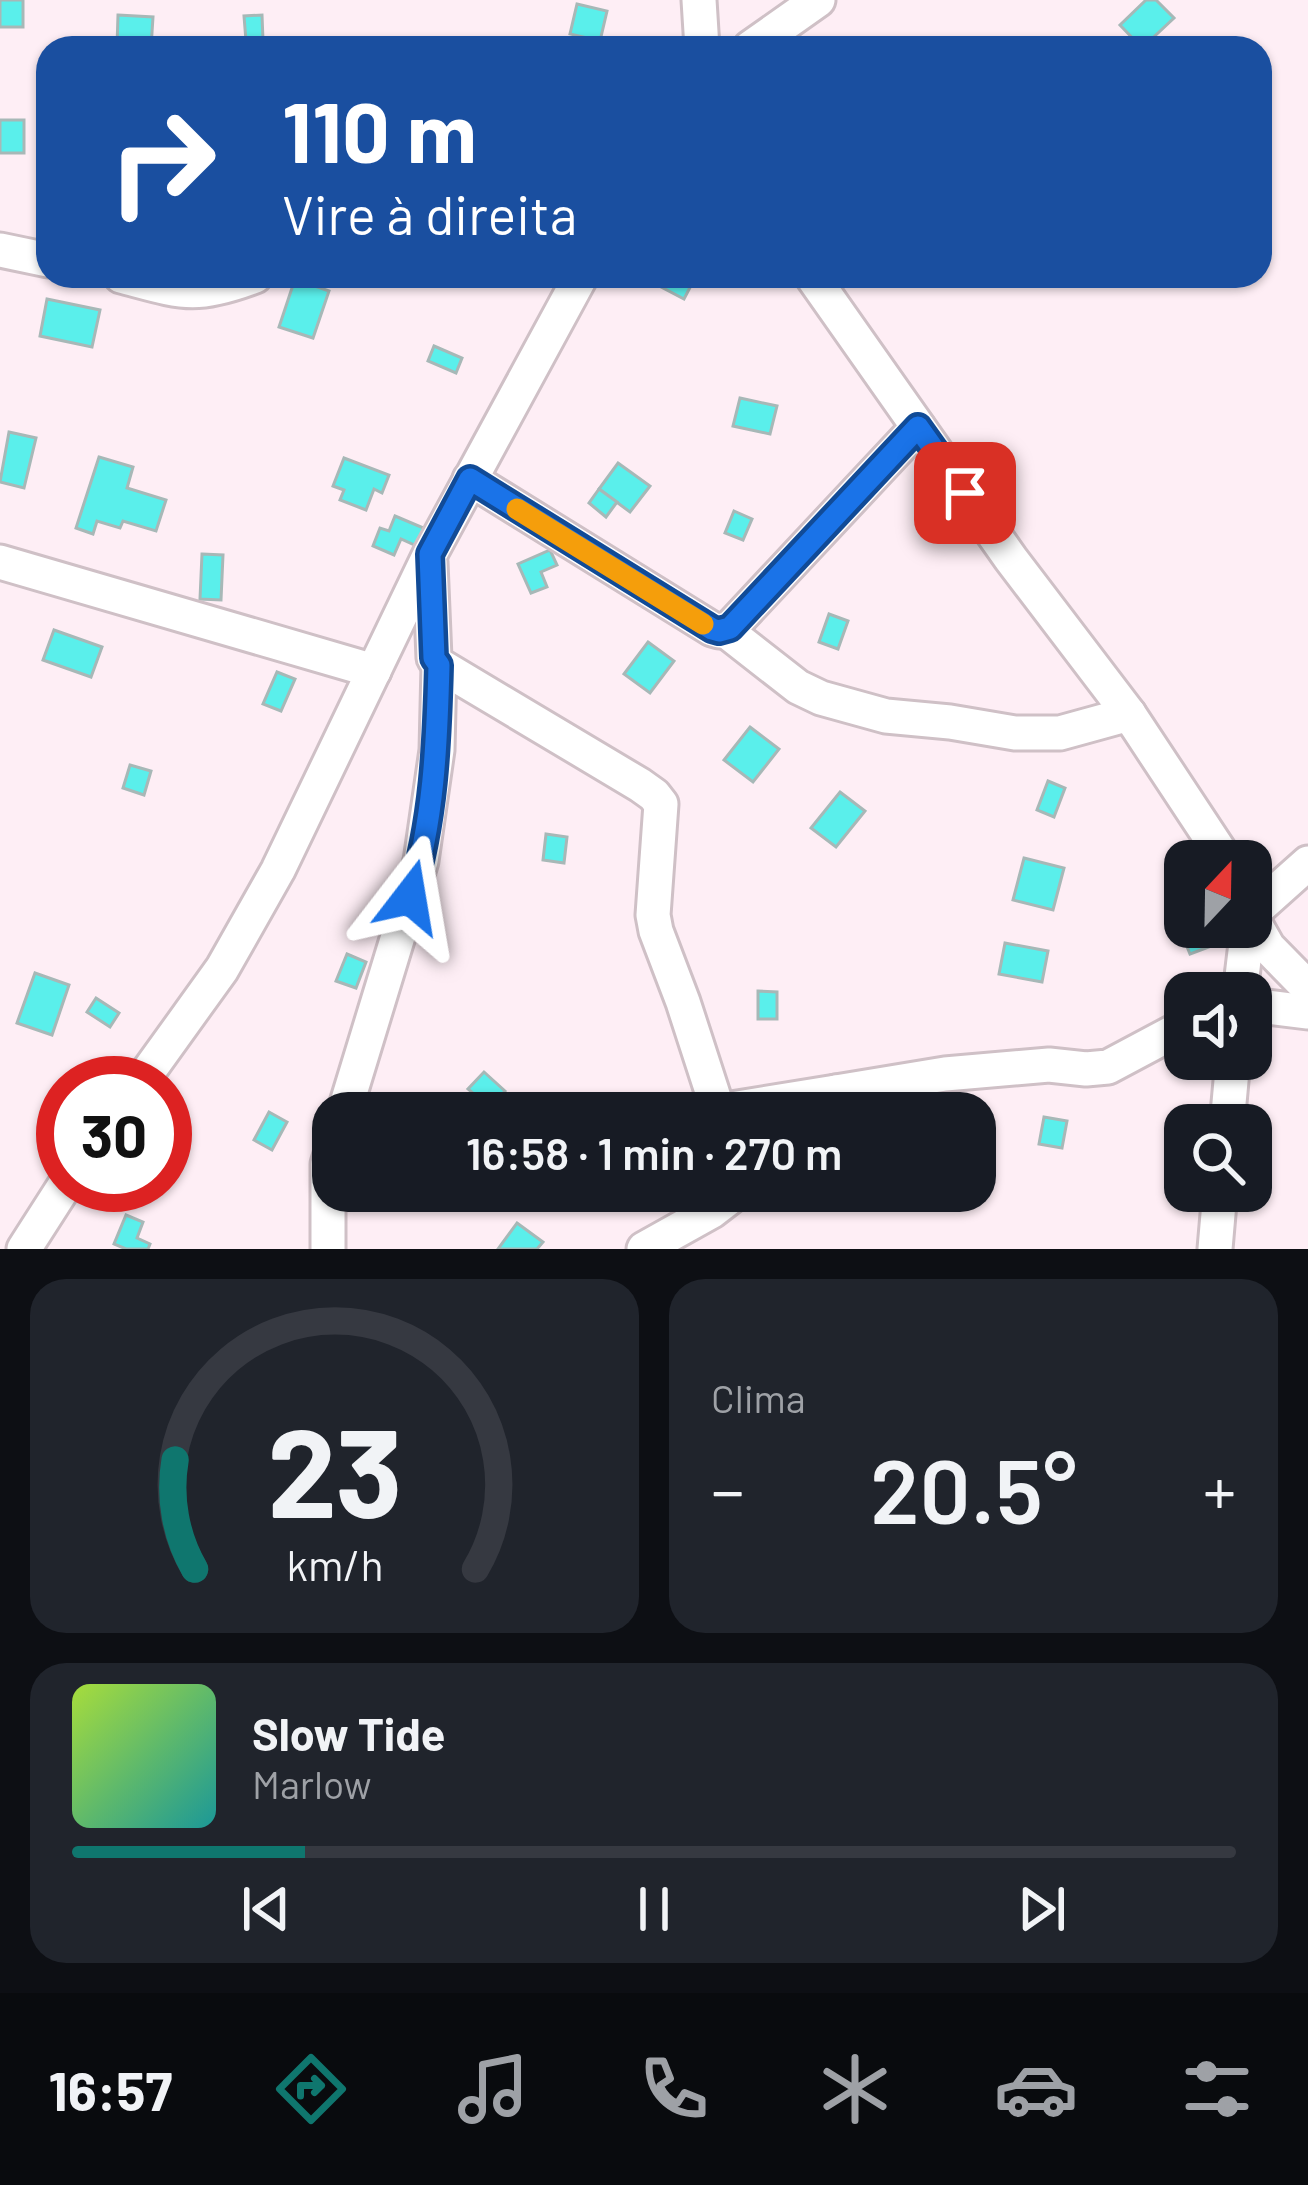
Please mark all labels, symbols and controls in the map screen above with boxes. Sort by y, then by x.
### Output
text: 110 m [282,79,477,180]
icon: right [84,84,240,240]
text: Vire à direita [282,181,577,246]
pin [914,442,1016,544]
icon: arrive [932,460,998,526]
position arrow [347,834,473,960]
north arrow [1164,840,1272,948]
map controls [1164,840,1272,1212]
button: sound [1164,972,1272,1080]
speed limit sign: 30 [36,1056,192,1212]
button: search [1164,1104,1272,1212]
text: 16:58 · 1 min · 270 m [466,1125,842,1179]
text: Clima [711,1374,806,1421]
text: 23 [267,1393,402,1543]
text: 20.5° [870,1434,1077,1542]
text: − [711,1449,744,1528]
text: + [1203,1449,1236,1528]
text: km/h [286,1538,383,1590]
text: Slow Tide [252,1706,445,1760]
text: Marlow [252,1760,372,1807]
icon: previous [233,1876,299,1942]
icon: pause [621,1876,687,1942]
icon: next [1009,1876,1075,1942]
icon: directions [269,2047,353,2131]
icon: music [451,2047,535,2131]
icon: phone [632,2047,716,2131]
icon: climate [813,2047,897,2131]
icon: car [994,2047,1078,2131]
icon: filters [1175,2047,1259,2131]
text: 16:57 [49,2057,172,2122]

